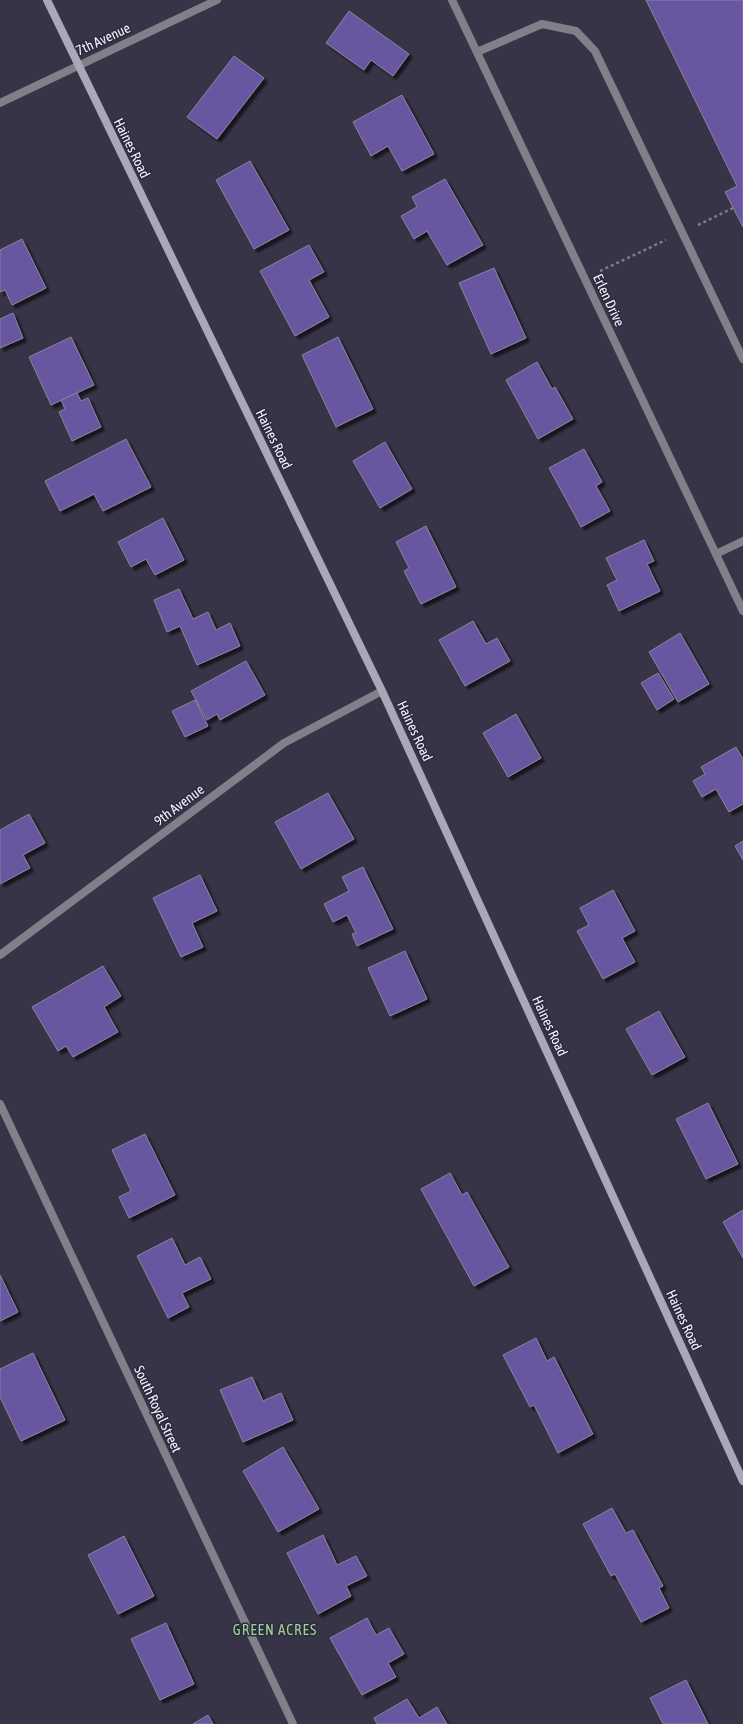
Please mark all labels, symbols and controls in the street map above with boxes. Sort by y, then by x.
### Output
street label: 7th Avenue [73,19,133,59]
street label: Haines Road [111,115,153,181]
street label: Erlen Drive [590,271,628,329]
street label: Haines Road [253,406,295,472]
street label: Haines Road [394,698,436,764]
street label: 9th Avenue [151,781,207,829]
street label: Haines Road [529,993,571,1059]
street label: Haines Road [663,1287,705,1353]
street label: South Royal Street [131,1363,185,1455]
district label: GREEN ACRES [233,1621,317,1638]

